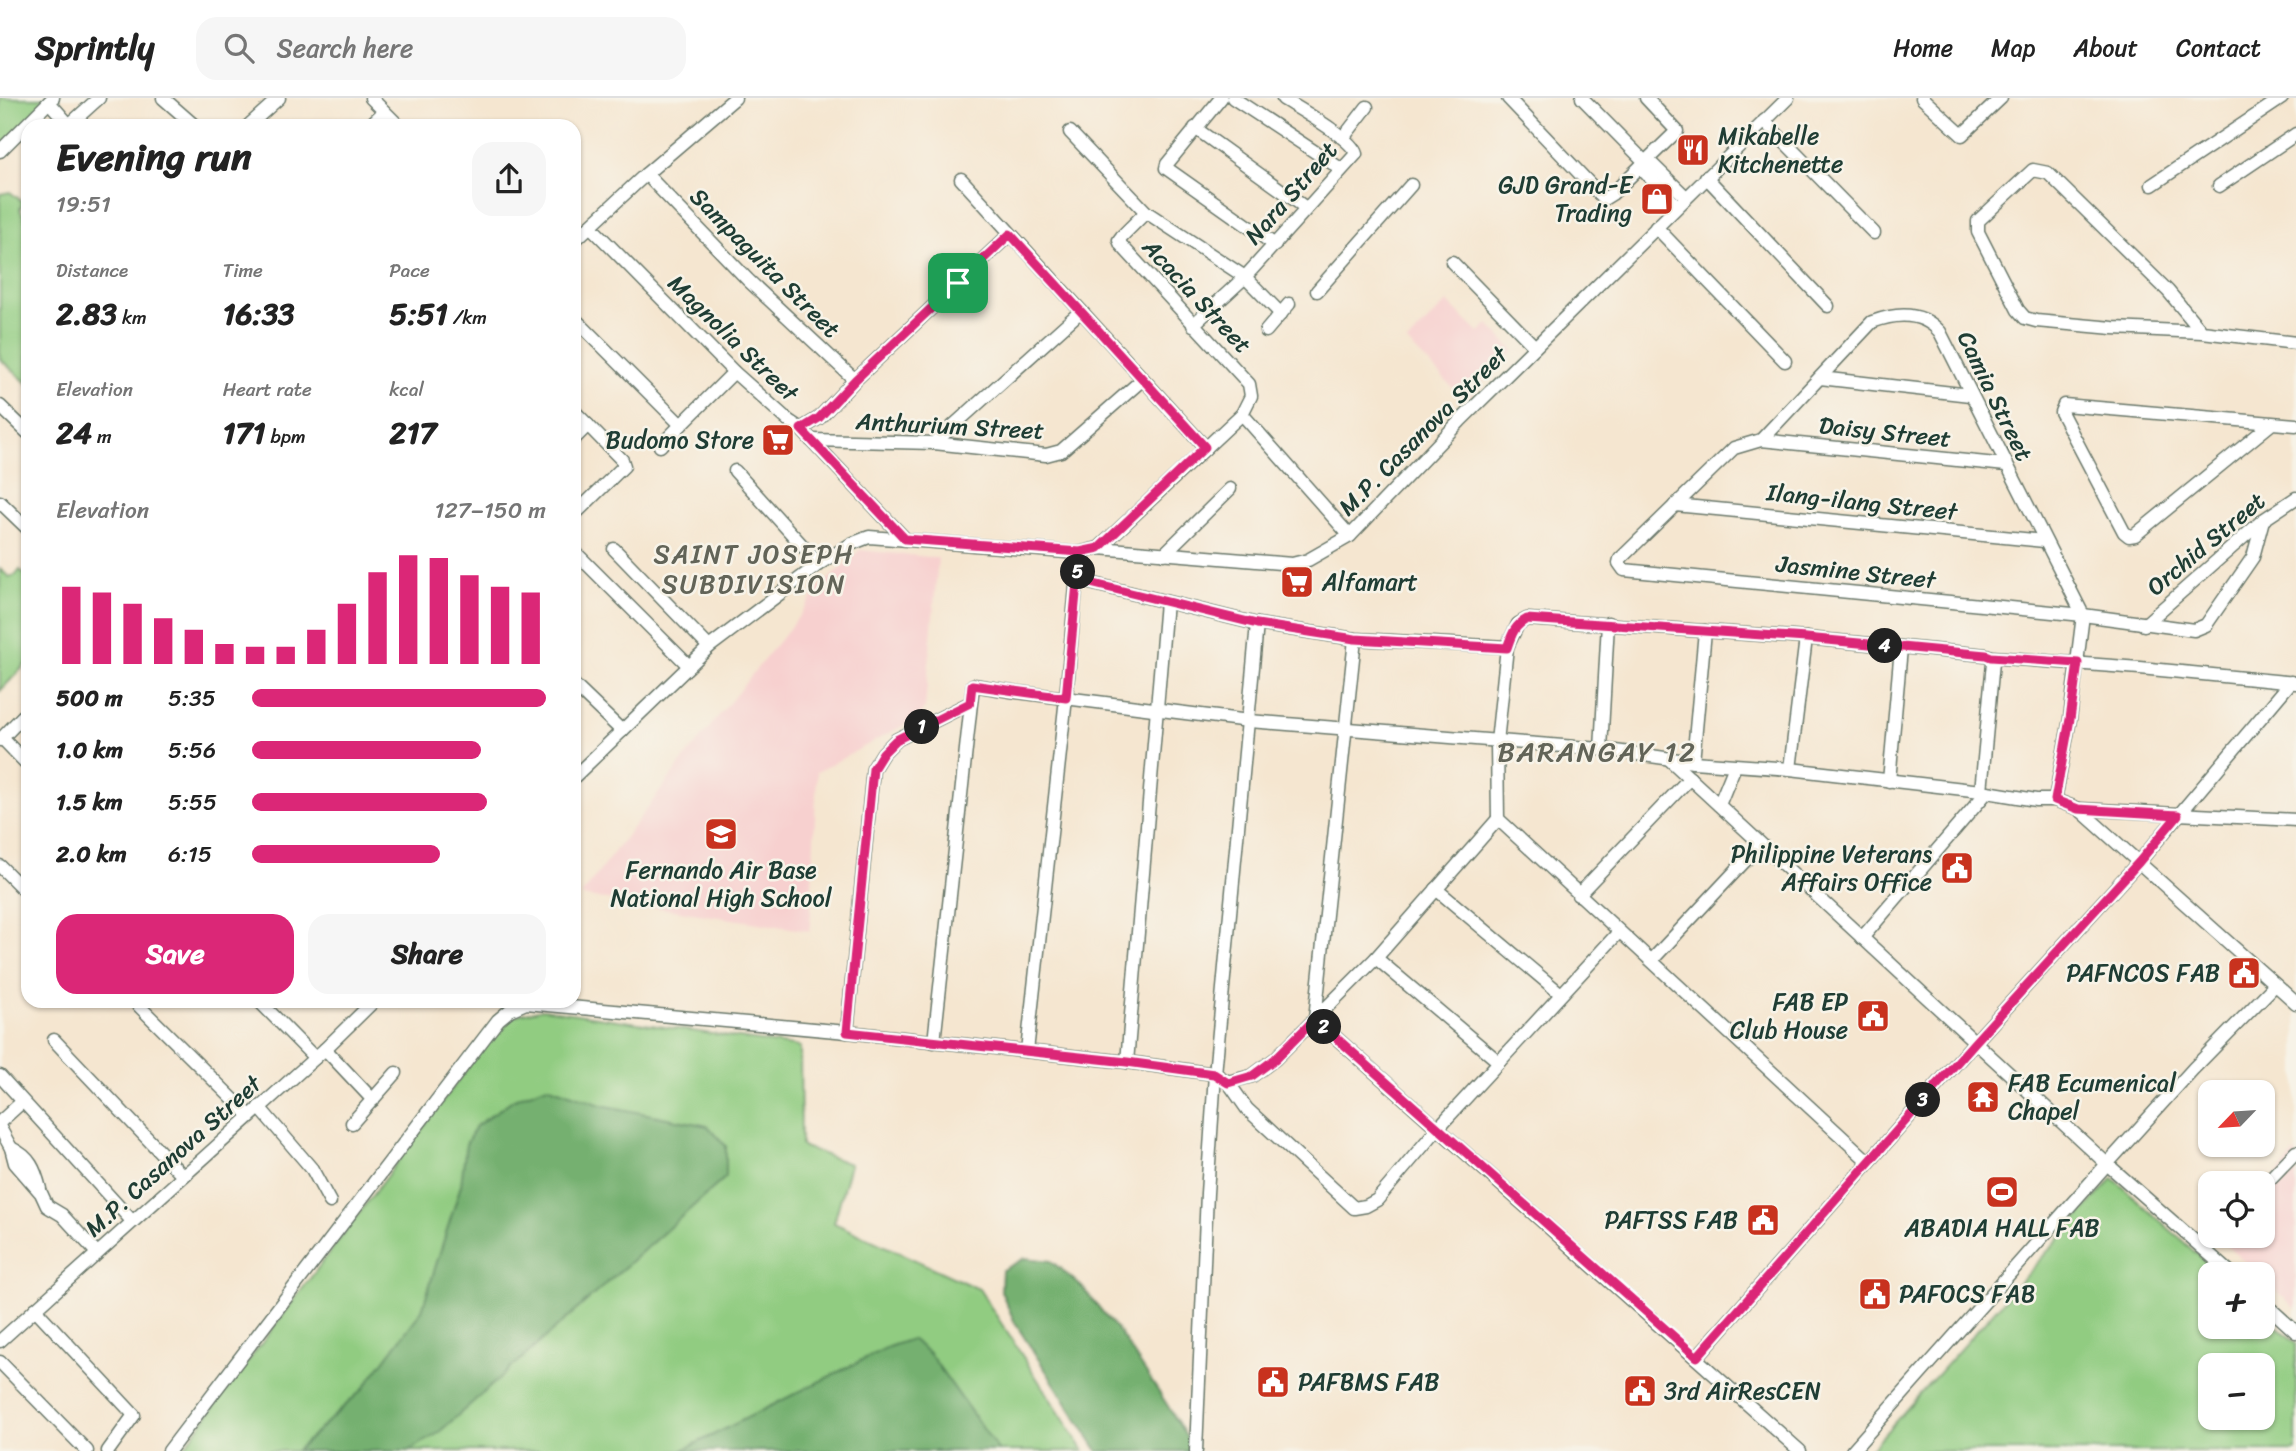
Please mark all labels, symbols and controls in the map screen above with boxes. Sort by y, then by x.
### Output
search box [196,17,686,80]
text: Sprintly [35,19,154,77]
text: Search here [276,25,413,71]
text: Home [1893,27,1953,69]
text: Map [1991,27,2035,69]
text: About [2073,27,2138,69]
text: Contact [2176,27,2261,69]
icon: search [220,29,258,67]
place label: Mikabelle Kitchenette [1718,115,1843,185]
text: Evening run [56,124,252,191]
street label: Nara Street [1234,131,1348,255]
restaurant icon: Mikabelle Kitchenette [1674,131,1712,169]
button: share [472,142,546,216]
place label: GJD Grand-E Trading [1498,164,1634,234]
street label: Sampaguita Street [679,177,851,349]
shop icon: GJD Grand-E Trading [1638,180,1676,218]
text: 19:51 [56,184,111,225]
street label: Acacia Street [1131,227,1262,364]
pin [928,253,988,313]
text: Distance [56,254,128,287]
text: Time [223,254,263,287]
text: Pace [389,254,430,287]
street label: Magnolia Street [657,264,810,413]
icon: arrive [939,264,977,302]
text: 2.83 [56,287,117,341]
text: 16:33 [223,287,295,341]
text: 5:51 [389,287,448,341]
text: km [117,301,147,334]
text: /km [448,301,487,334]
street label: Camia Street [1945,323,2045,469]
street label: M.P. Casanova Street [1328,335,1519,526]
text: Elevation [56,373,133,406]
text: Heart rate [223,373,312,406]
text: kcal [389,373,424,406]
street label: Anthurium Street [854,400,1045,452]
street label: Daisy Street [1817,404,1953,460]
text: 24 [56,406,92,460]
text: 171 [223,406,266,460]
text: 217 [389,406,437,460]
place label: Budomo Store [605,419,754,461]
text: m [92,420,112,453]
text: bpm [266,420,306,453]
supermarket icon: Budomo Store [759,421,797,459]
street label: Ilang-ilang Street [1764,471,1961,533]
street label: Orchid Street [2137,481,2275,607]
text: Elevation [56,490,149,531]
text: 127–150 m [435,490,546,531]
district label: SAINT JOSEPH SUBDIVISION [654,531,854,607]
street label: Jasmine Street [1773,543,1939,601]
pin: 5 [1060,554,1096,589]
text: 5 [1072,555,1083,588]
place label: Alfamart [1321,561,1418,603]
supermarket icon: Alfamart [1278,563,1316,601]
pin: 4 [1868,628,1902,664]
text: 4 [1879,629,1890,662]
text: 500 m [56,678,123,719]
text: 5:35 [168,678,216,719]
pin: 1 [904,710,940,744]
text: 1 [917,710,926,743]
district label: BARANGAY 12 [1497,727,1697,776]
text: 1.0 km [56,730,123,771]
text: 5:56 [168,730,216,771]
text: 1.5 km [56,782,123,823]
text: 5:55 [168,782,217,823]
school or university icon: Fernando Air Base National High School [702,815,740,853]
place label: Philippine Veterans Affairs Office [1731,833,1932,903]
text: 2.0 km [56,834,127,875]
text: 6:15 [168,834,212,875]
place label: Fernando Air Base National High School [610,849,833,919]
public building icon: Philippine Veterans Affairs Office [1938,849,1976,887]
button: Save [56,914,294,994]
button: Share [308,914,546,994]
place label: PAFNCOS FAB [2066,952,2220,994]
public building icon: PAFNCOS FAB [2225,954,2263,992]
place label: FAB EP Club House [1730,981,1848,1051]
public building icon: FAB EP Club House [1854,997,1892,1035]
pin: 2 [1306,1010,1342,1044]
text: 2 [1318,1010,1329,1043]
place label: FAB Ecumenical Chapel [2008,1062,2177,1132]
street label: M.P. Casanova Street [75,1064,272,1248]
temple icon: FAB Ecumenical Chapel [1964,1078,2002,1116]
north arrow [2198,1080,2275,1157]
map controls [2198,1080,2275,1430]
pin: 3 [1906,1082,1940,1118]
text: 3 [1917,1083,1928,1116]
button: locate [2198,1171,2275,1248]
sports icon: ABADIA HALL FAB [1983,1173,2021,1211]
place label: PAFTSS FAB [1605,1199,1738,1241]
public building icon: PAFTSS FAB [1744,1201,1782,1239]
place label: ABADIA HALL FAB [1903,1207,2100,1249]
button: + [2198,1262,2275,1339]
place label: PAFOCS FAB [1899,1273,2036,1315]
public building icon: PAFOCS FAB [1856,1275,1894,1313]
button: − [2198,1353,2275,1430]
place label: PAFBMS FAB [1298,1361,1439,1403]
public building icon: PAFBMS FAB [1254,1363,1292,1401]
place label: 3rd AirResCEN [1664,1370,1821,1412]
public building icon: 3rd AirResCEN [1621,1372,1659,1410]

